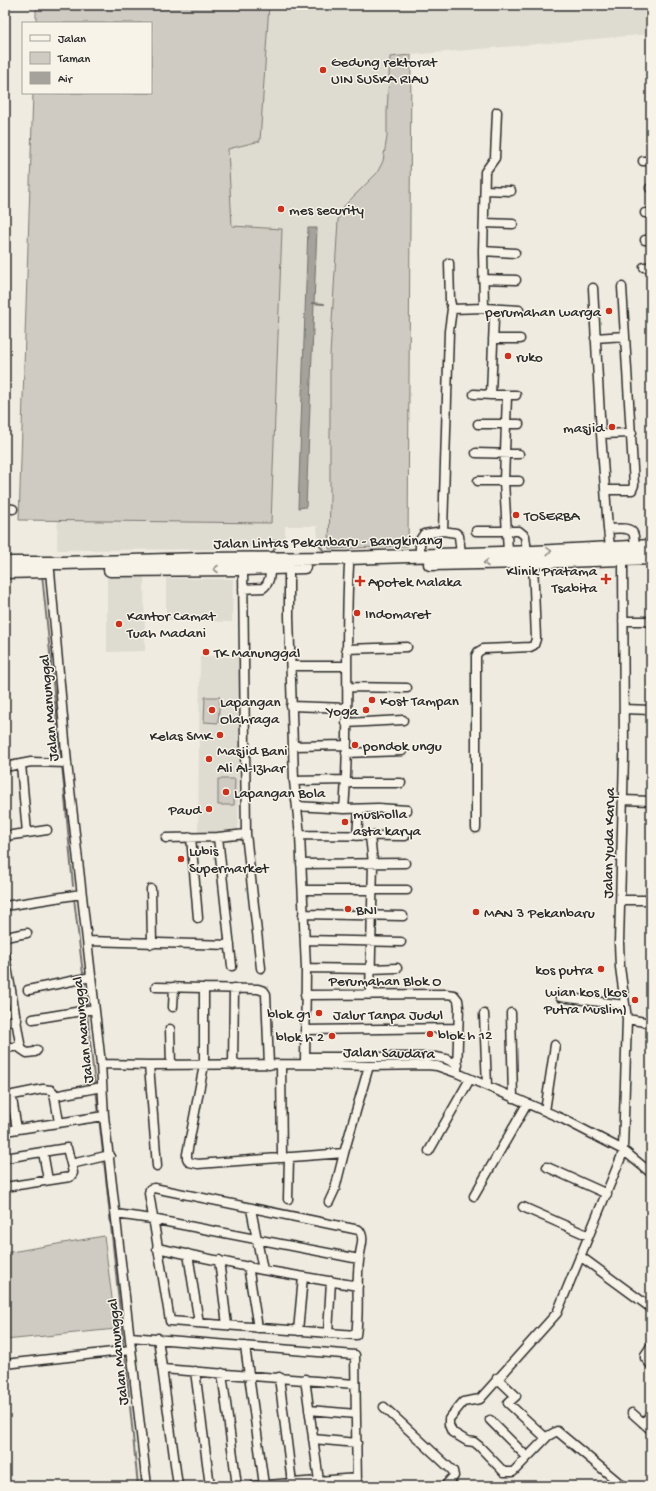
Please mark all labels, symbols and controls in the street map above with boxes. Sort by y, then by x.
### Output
legend [22,22,152,94]
text: Jalan [58,33,86,47]
text: Taman [57,53,90,67]
place label: Gedung rektorat UIN SUSKA RIAU [331,54,439,89]
marker: Gedung rektorat UIN SUSKA RIAU [318,65,328,75]
text: Air [58,73,74,87]
place label: mes security [289,202,365,220]
marker: mes security [276,204,286,214]
place label: perumahan warga [484,304,602,322]
marker: perumahan warga [604,306,614,316]
place label: ruko [516,349,543,367]
marker: ruko [503,351,513,361]
place label: masjid [563,420,605,438]
marker: masjid [607,422,617,432]
place label: TOSERBA [523,508,581,526]
marker: TOSERBA [511,510,521,520]
street label: Jalan Lintas Pekanbaru - Bangkinang [213,532,443,554]
one-way arrow [546,546,552,555]
one-way arrow [483,559,489,567]
place label: Klinik Pratama Tsabita [506,563,598,598]
one-way arrow [213,565,219,573]
marker: Klinik Pratama Tsabita [600,573,612,585]
place label: Apotek Malaka [368,574,462,592]
marker: Apotek Malaka [355,576,365,586]
place label: Indomaret [365,606,432,624]
place label: Kantor Camat Tuah Madani [126,608,217,643]
marker: Indomaret [352,608,362,618]
marker: Kantor Camat Tuah Madani [114,619,124,629]
place label: TK Manunggal [213,645,300,663]
marker: TK Manunggal [201,647,211,657]
street label: Jalan Manunggal [36,654,64,762]
place label: Kost Tampan [380,693,459,711]
place label: Lapangan Olahraga [220,694,281,729]
marker: Kost Tampan [367,695,377,705]
place label: Yoga [324,703,359,721]
marker: Lapangan Olahraga [207,705,217,715]
marker: Yoga [361,705,371,715]
place label: Kelas SMK [150,728,214,746]
marker: Kelas SMK [215,730,225,740]
place label: pondok ungu [362,738,442,756]
marker: pondok ungu [350,740,360,750]
place label: Masjid Bani Ali Al-Izhar [217,743,288,778]
marker: Masjid Bani Ali Al-Izhar [204,754,214,764]
place label: Lapangan Bola [234,785,326,803]
marker: Lapangan Bola [221,787,231,797]
street label: Jalan Yuda Karya [600,787,620,899]
place label: Paud [168,802,202,820]
marker: Paud [204,804,214,814]
place label: musholla asta karya [353,806,422,841]
marker: musholla asta karya [340,817,350,827]
place label: Lubis Supermarket [189,843,270,878]
marker: Lubis Supermarket [176,854,186,864]
place label: BNI [355,902,377,920]
marker: BNI [343,904,353,914]
place label: MAN 3 Pekanbaru [484,905,595,923]
marker: MAN 3 Pekanbaru [471,907,481,917]
place label: kos putra [535,962,594,980]
marker: kos putra [596,964,606,974]
street label: Perumahan Blok O [328,973,441,991]
street label: Jalan Manunggal [69,975,99,1084]
place label: wian kos (kos Putra Muslim) [543,984,627,1019]
marker: wian kos (kos Putra Muslim) [630,995,640,1005]
place label: blok g1 [267,1006,311,1024]
street label: Jalur Tanpa Judul [333,1007,443,1025]
marker: blok g1 [314,1008,324,1018]
place label: blok h 12 [438,1027,492,1045]
place label: blok h 2 [276,1029,324,1047]
marker: blok h 12 [425,1029,435,1039]
marker: blok h 2 [327,1031,337,1041]
street label: Jalan Saudara [343,1044,436,1064]
street label: Jalan Manunggal [104,1297,134,1406]

